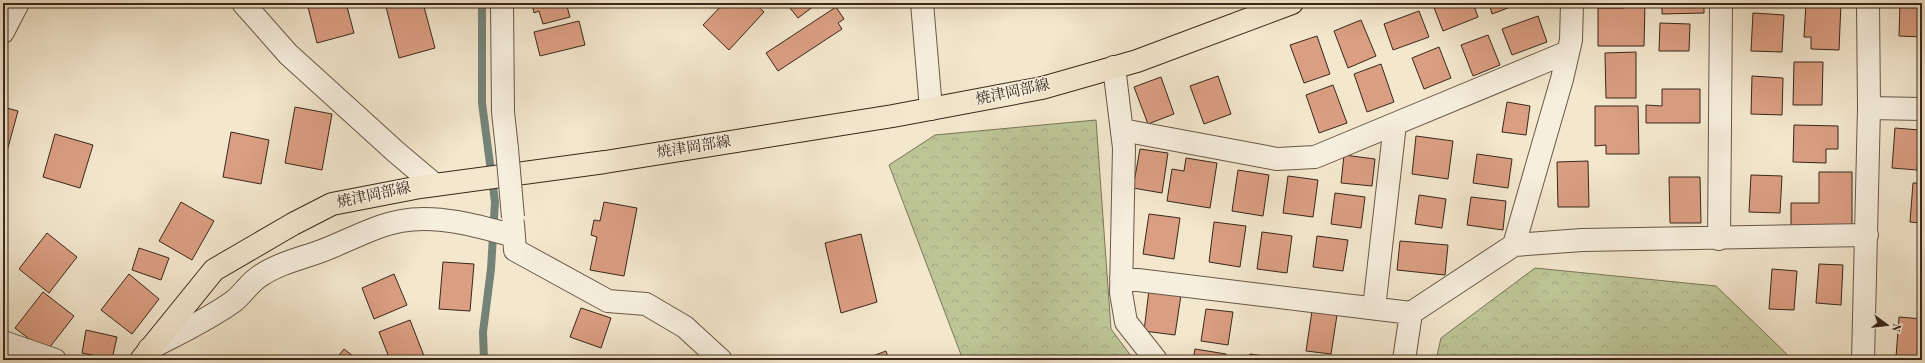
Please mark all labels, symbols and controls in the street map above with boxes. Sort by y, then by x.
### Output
street label: 焼津岡部線 [974,76,1051,108]
street label: 焼津岡部線 [655,133,732,161]
street label: 焼津岡部線 [335,179,412,211]
north arrow [1867,305,1907,345]
text: N [1889,322,1902,333]

